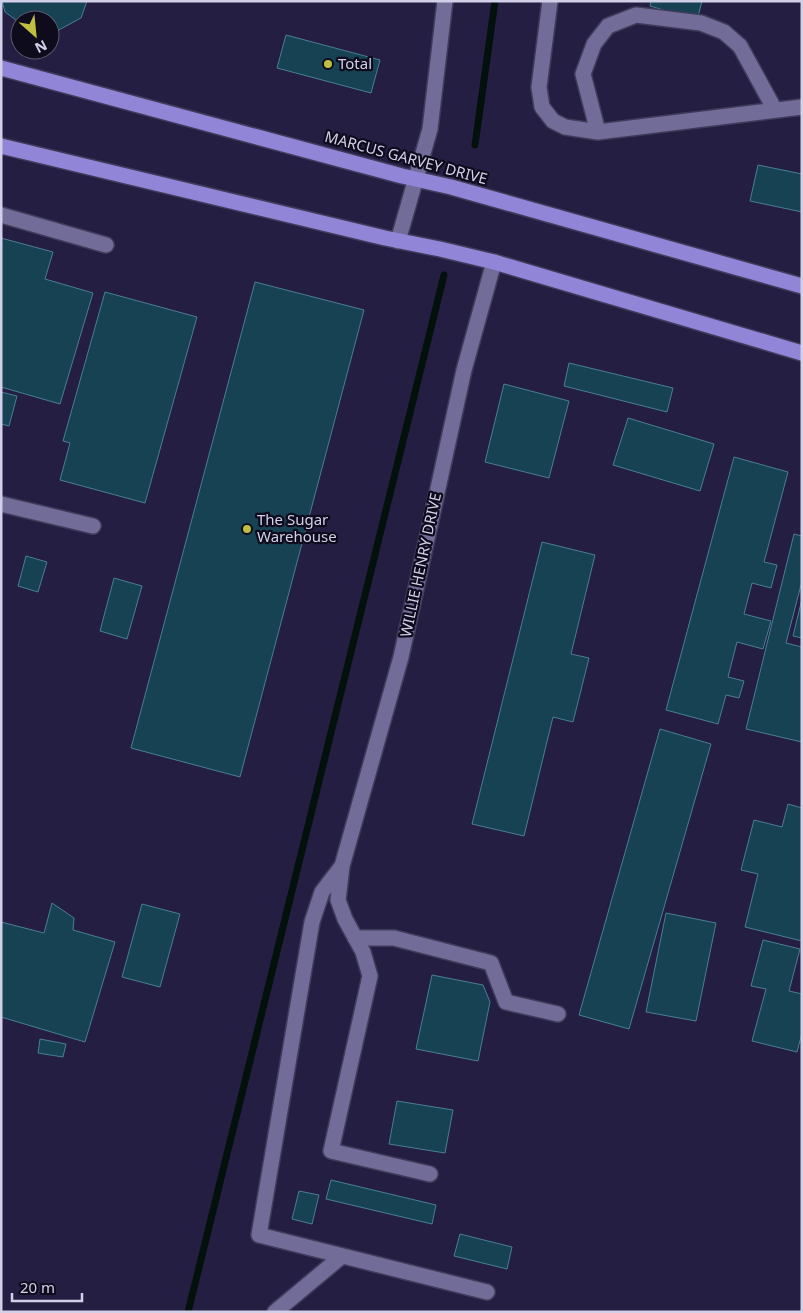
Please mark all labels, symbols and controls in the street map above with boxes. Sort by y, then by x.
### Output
north arrow [10,10,60,60]
text: N [32,36,51,58]
place label: Total [338,53,372,73]
marker: Total [322,58,334,70]
street label: MARCUS GARVEY DRIVE [323,126,490,188]
street label: WILLIE HENRY DRIVE [395,491,445,639]
place label: The Sugar Warehouse [257,509,337,546]
marker: The Sugar Warehouse [241,523,253,535]
scale bar [12,1270,82,1302]
text: 20 m [20,1277,55,1297]

